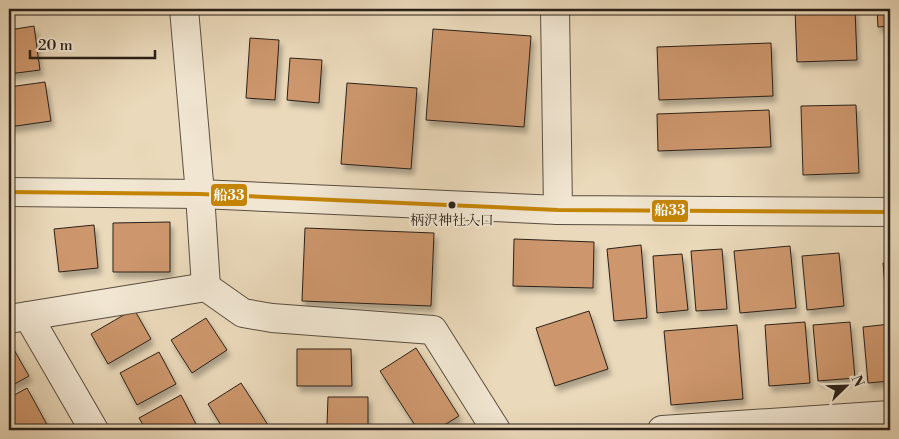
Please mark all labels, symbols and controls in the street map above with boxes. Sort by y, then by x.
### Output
scale bar [30,28,155,60]
text: 20 m [38,36,73,55]
line badge: 船33 [210,183,248,207]
text: 船33 [214,187,244,205]
line badge: 船33 [651,199,689,223]
marker: 柄沢神社入口 [447,200,457,210]
text: 船33 [655,202,685,220]
place label: 柄沢神社入口 [410,212,494,230]
north arrow [822,362,872,412]
text: N [847,373,867,390]

